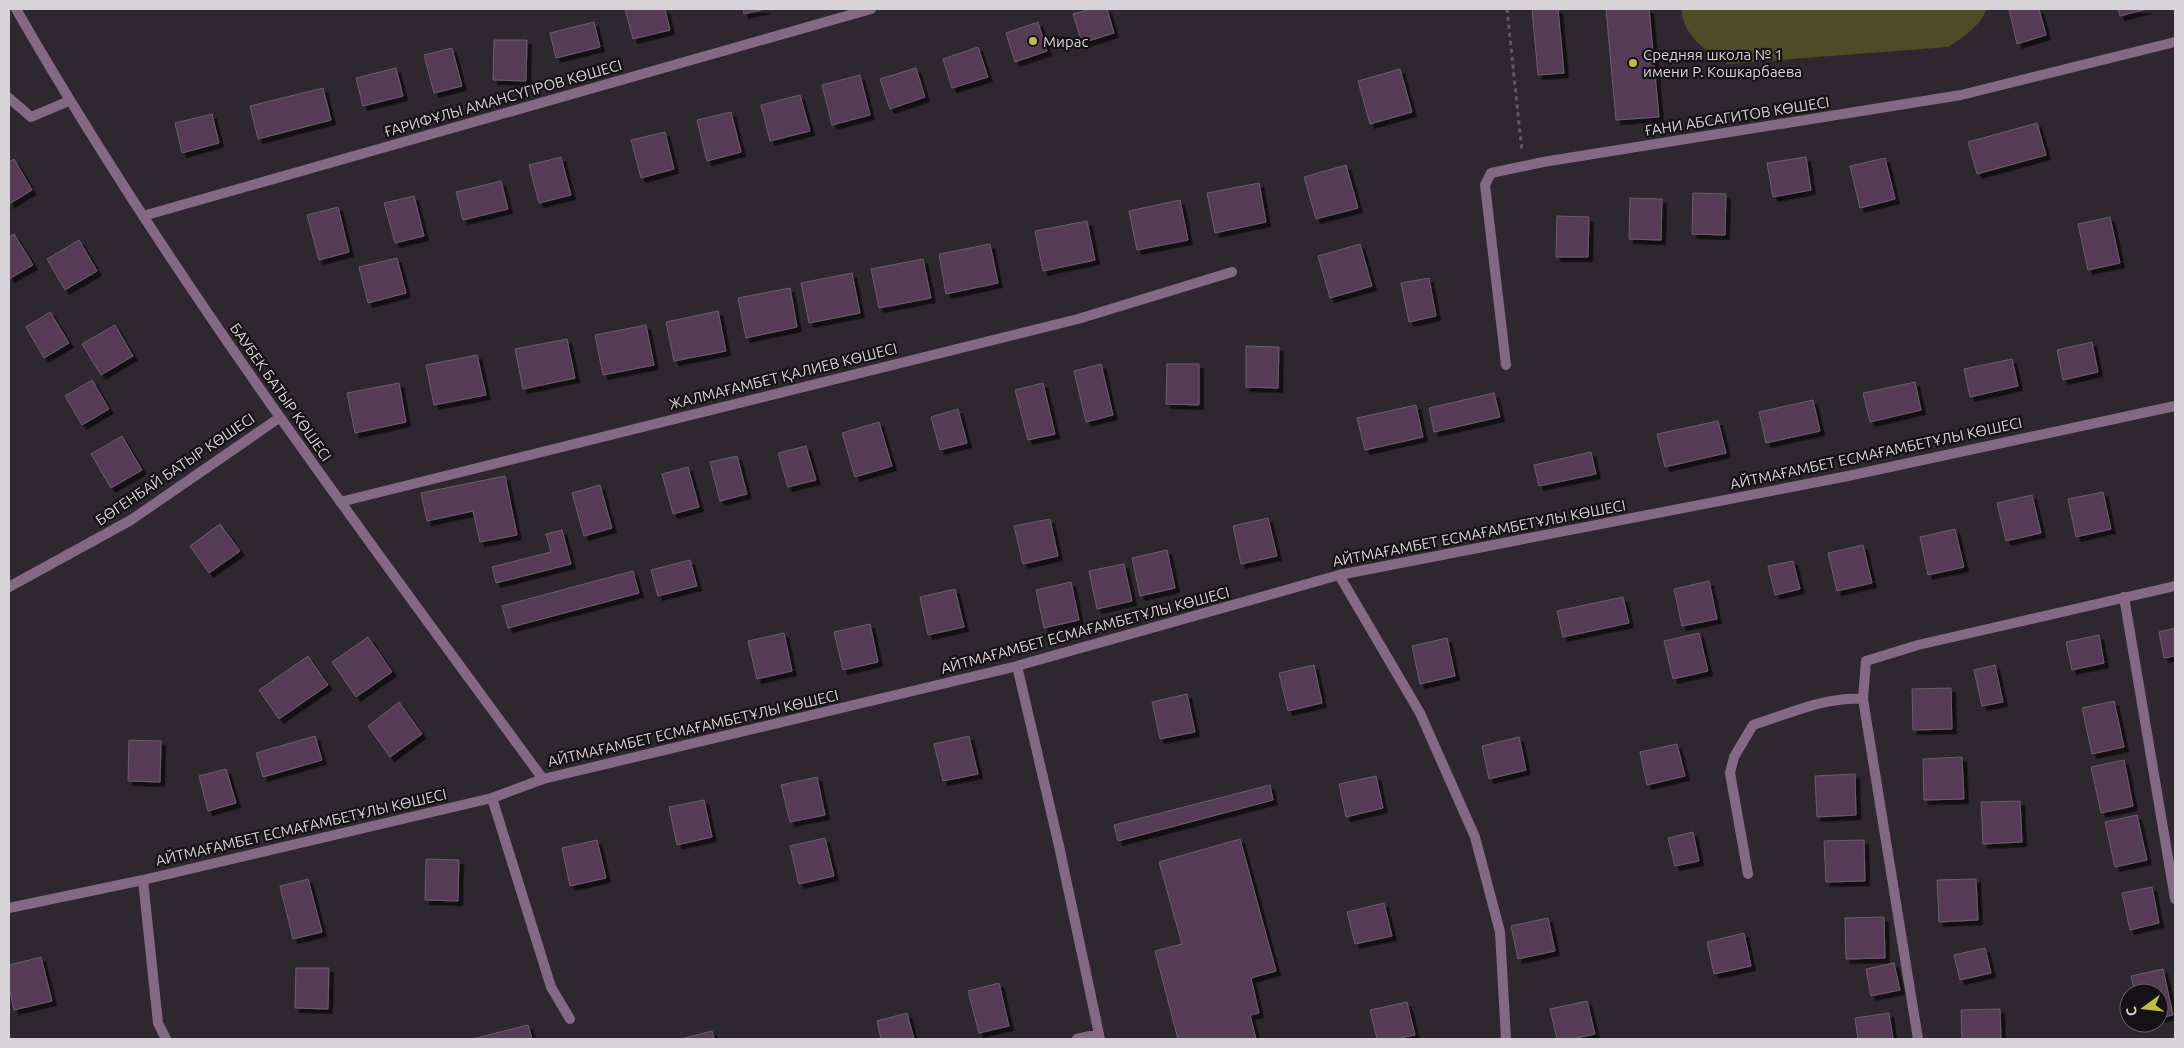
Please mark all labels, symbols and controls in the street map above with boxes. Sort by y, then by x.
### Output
place label: Мирас [1043,33,1088,50]
marker: Мирас [1027,35,1039,47]
place label: Средняя школа № 1 имени Р. Кошкарбаева [1643,46,1802,80]
street label: ҒАРИФҰЛЫ АМАНСҮГІРОВ КӨШЕСІ [382,56,624,140]
marker: Средняя школа № 1 имени Р. Кошкарбаева [1627,57,1639,69]
street label: ҒАНИ АБСАГИТОВ КӨШЕСІ [1644,93,1830,139]
street label: БАУБЕК БАТЫР КӨШЕСІ [227,320,335,464]
street label: ЖАЛМАҒАМБЕТ ҚАЛИЕВ КӨШЕСІ [667,339,899,413]
street label: БӨГЕНБАЙ БАТЫР КӨШЕСІ [92,409,258,529]
street label: АЙТМАҒАМБЕТ ЕСМАҒАМБЕТҰЛЫ КӨШЕСІ [1728,414,2024,492]
street label: АЙТМАҒАМБЕТ ЕСМАҒАМБЕТҰЛЫ КӨШЕСІ [1331,496,1627,570]
street label: АЙТМАҒАМБЕТ ЕСМАҒАМБЕТҰЛЫ КӨШЕСІ [939,583,1231,677]
street label: АЙТМАҒАМБЕТ ЕСМАҒАМБЕТҰЛЫ КӨШЕСІ [546,686,840,770]
street label: АЙТМАҒАМБЕТ ЕСМАҒАМБЕТҰЛЫ КӨШЕСІ [154,785,448,869]
north arrow [2119,983,2169,1033]
text: С [2123,1005,2140,1018]

